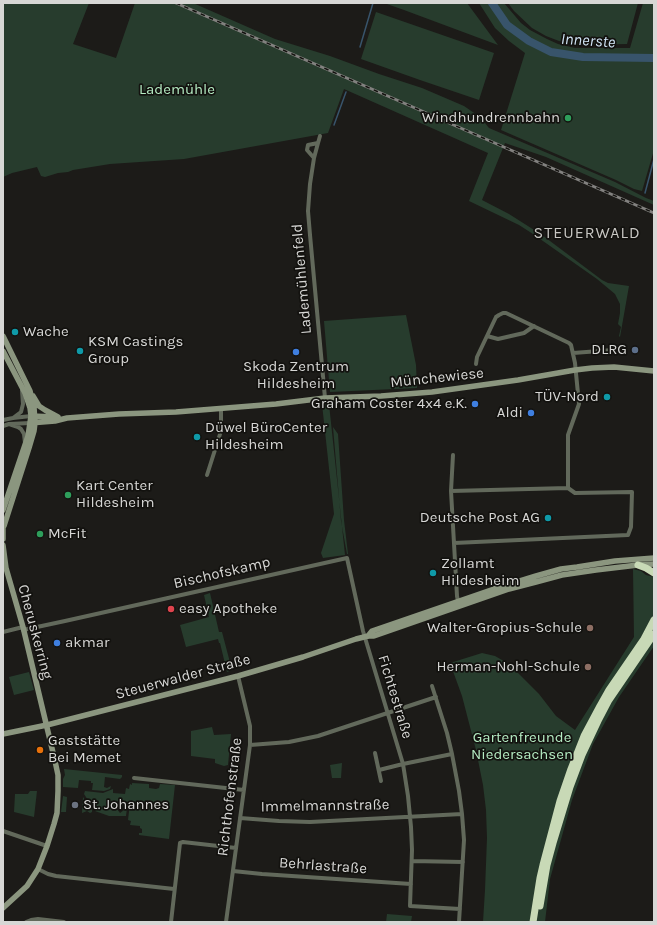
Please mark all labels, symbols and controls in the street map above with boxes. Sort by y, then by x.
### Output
water label: Innerste [560,30,616,52]
park label: Lademühle [139,81,215,99]
place label: Windhundrennbahn [422,109,560,127]
marker: Windhundrennbahn [563,113,573,123]
street label: Lademühlenfeld [288,223,316,335]
district label: STEUERWALD [534,223,640,243]
place label: Wache [23,323,69,341]
marker: Wache [10,327,20,337]
place label: KSM Castings Group [88,333,183,368]
place label: DLRG [591,341,627,359]
marker: DLRG [630,345,640,355]
marker: KSM Castings Group [75,346,85,356]
marker: Skoda Zentrum Hildesheim [291,347,301,357]
place label: Skoda Zentrum Hildesheim [243,358,349,393]
street label: Münchewiese [389,364,485,392]
place label: TÜV-Nord [535,388,599,406]
marker: TÜV-Nord [602,392,612,402]
place label: Graham Coster 4x4 e.K. [311,395,467,413]
marker: Graham Coster 4x4 e.K. [470,399,480,409]
place label: Aldi [497,404,523,422]
marker: Aldi [526,408,536,418]
place label: Düwel BüroCenter Hildesheim [205,419,327,454]
marker: Düwel BüroCenter Hildesheim [192,432,202,442]
place label: Kart Center Hildesheim [76,477,154,512]
marker: Kart Center Hildesheim [63,490,73,500]
place label: Deutsche Post AG [420,509,540,527]
marker: Deutsche Post AG [543,513,553,523]
place label: McFit [48,525,86,543]
marker: McFit [35,529,45,539]
street label: Bischofskamp [172,553,272,593]
place label: Zollamt Hildesheim [441,555,519,590]
marker: Zollamt Hildesheim [428,568,438,578]
street label: Cheruskerring [14,583,56,681]
place label: easy Apotheke [179,600,277,618]
marker: easy Apotheke [166,604,176,614]
place label: Walter-Gropius-Schule [427,619,582,637]
marker: Walter-Gropius-Schule [585,623,595,633]
place label: akmar [65,634,109,652]
marker: akmar [52,638,62,648]
street label: Steuerwalder Straße [114,650,252,704]
street label: Fichtestraße [374,653,416,741]
place label: Herman-Nohl-Schule [437,658,580,676]
marker: Herman-Nohl-Schule [583,662,593,672]
park label: Gartenfreunde Niedersachsen [471,729,573,764]
place label: Gaststätte Bei Memet [48,732,121,767]
street label: Richthofenstraße [214,737,246,857]
marker: Gaststätte Bei Memet [35,745,45,755]
place label: St. Johannes [83,796,169,814]
street label: Immelmannstraße [261,796,389,816]
marker: St. Johannes [70,800,80,810]
street label: Behrlastraße [278,854,368,878]

